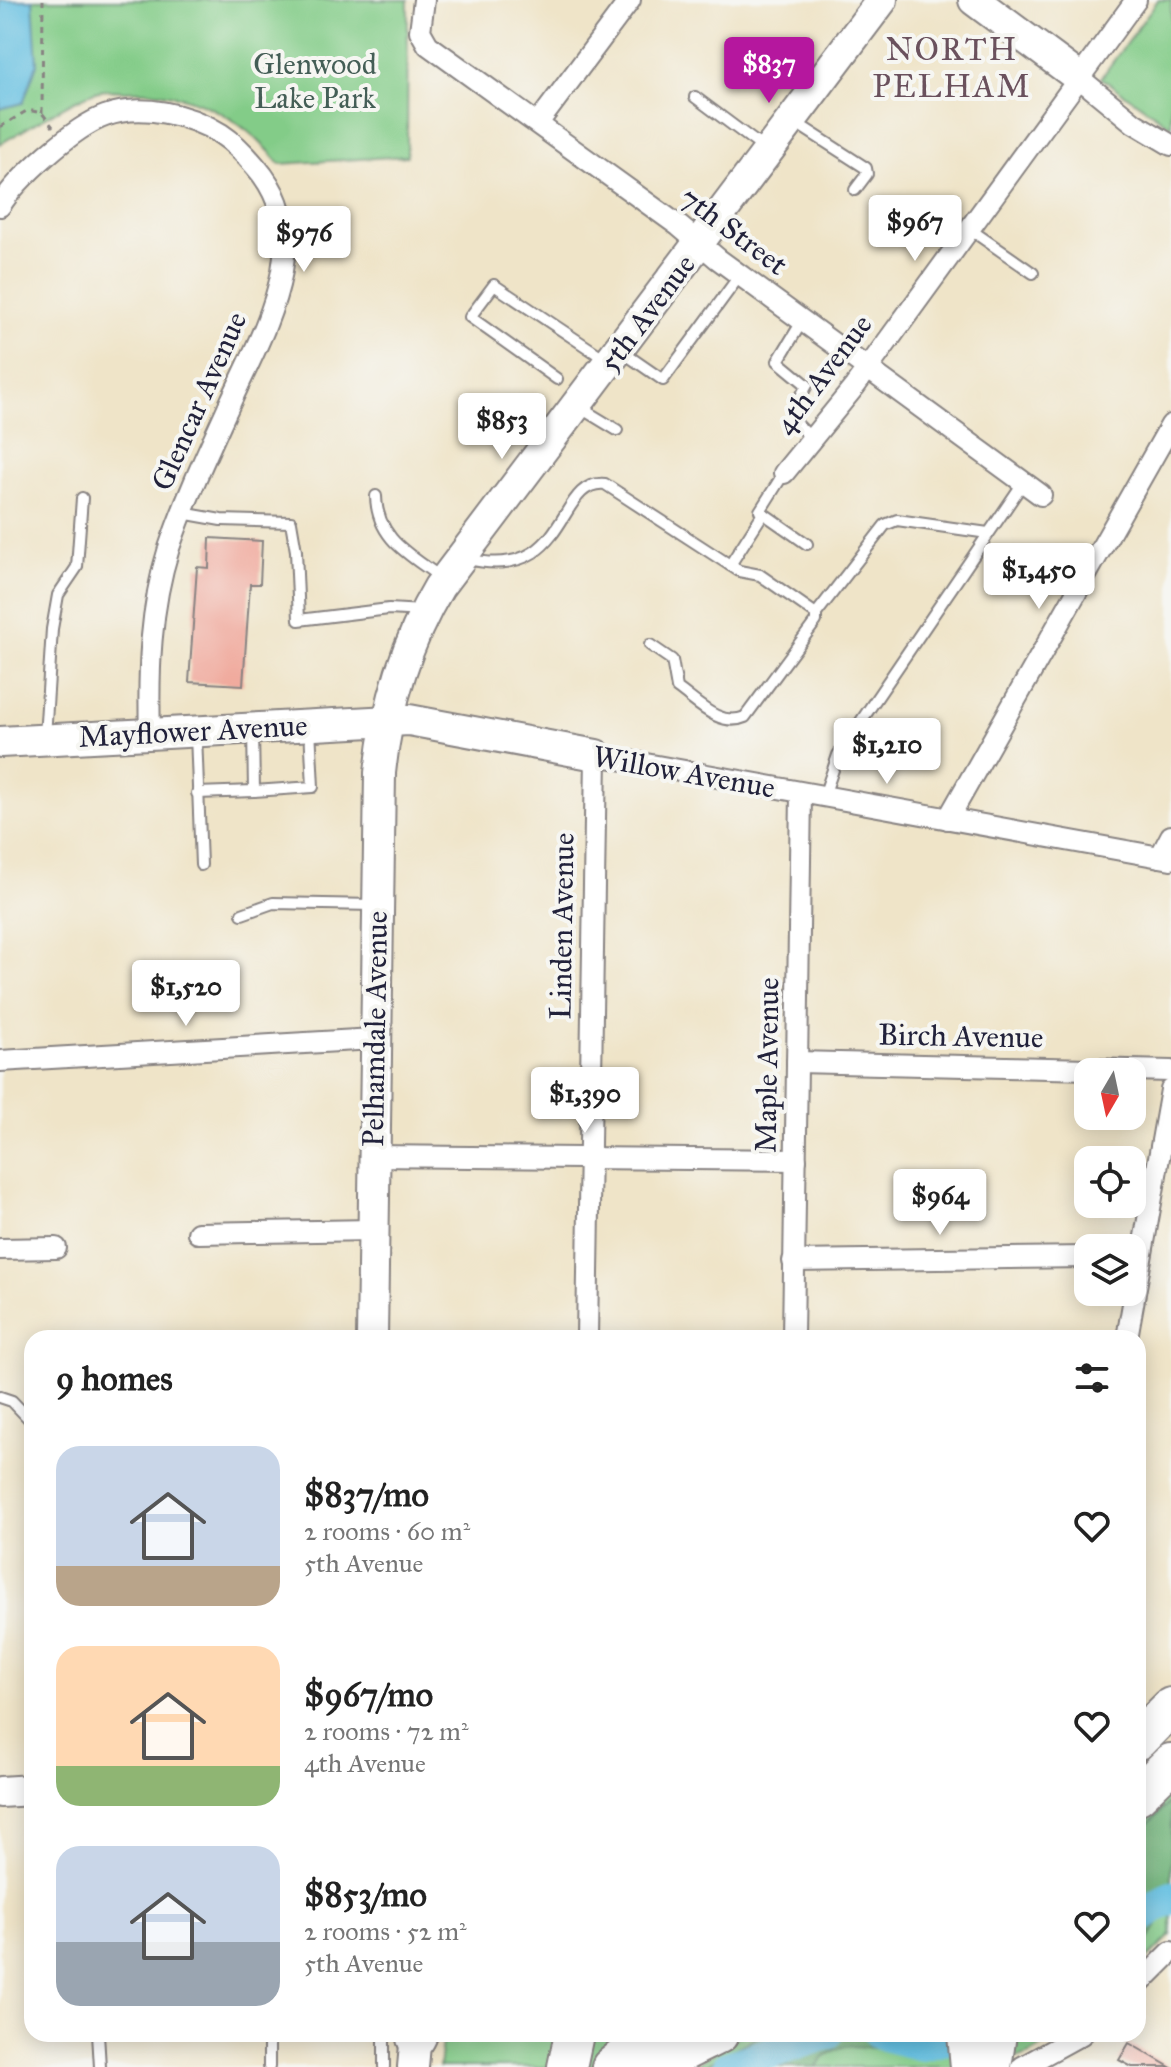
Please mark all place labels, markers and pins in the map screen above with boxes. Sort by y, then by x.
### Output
pin: $837 [722,37,816,105]
pin: $967 [868,195,962,263]
pin: $976 [257,206,351,274]
pin: $853 [455,393,549,461]
pin: $1,450 [974,543,1104,611]
pin: $1,210 [822,718,952,786]
pin: $1,520 [121,960,251,1028]
pin: $1,390 [520,1067,650,1135]
pin: $964 [893,1169,987,1237]

